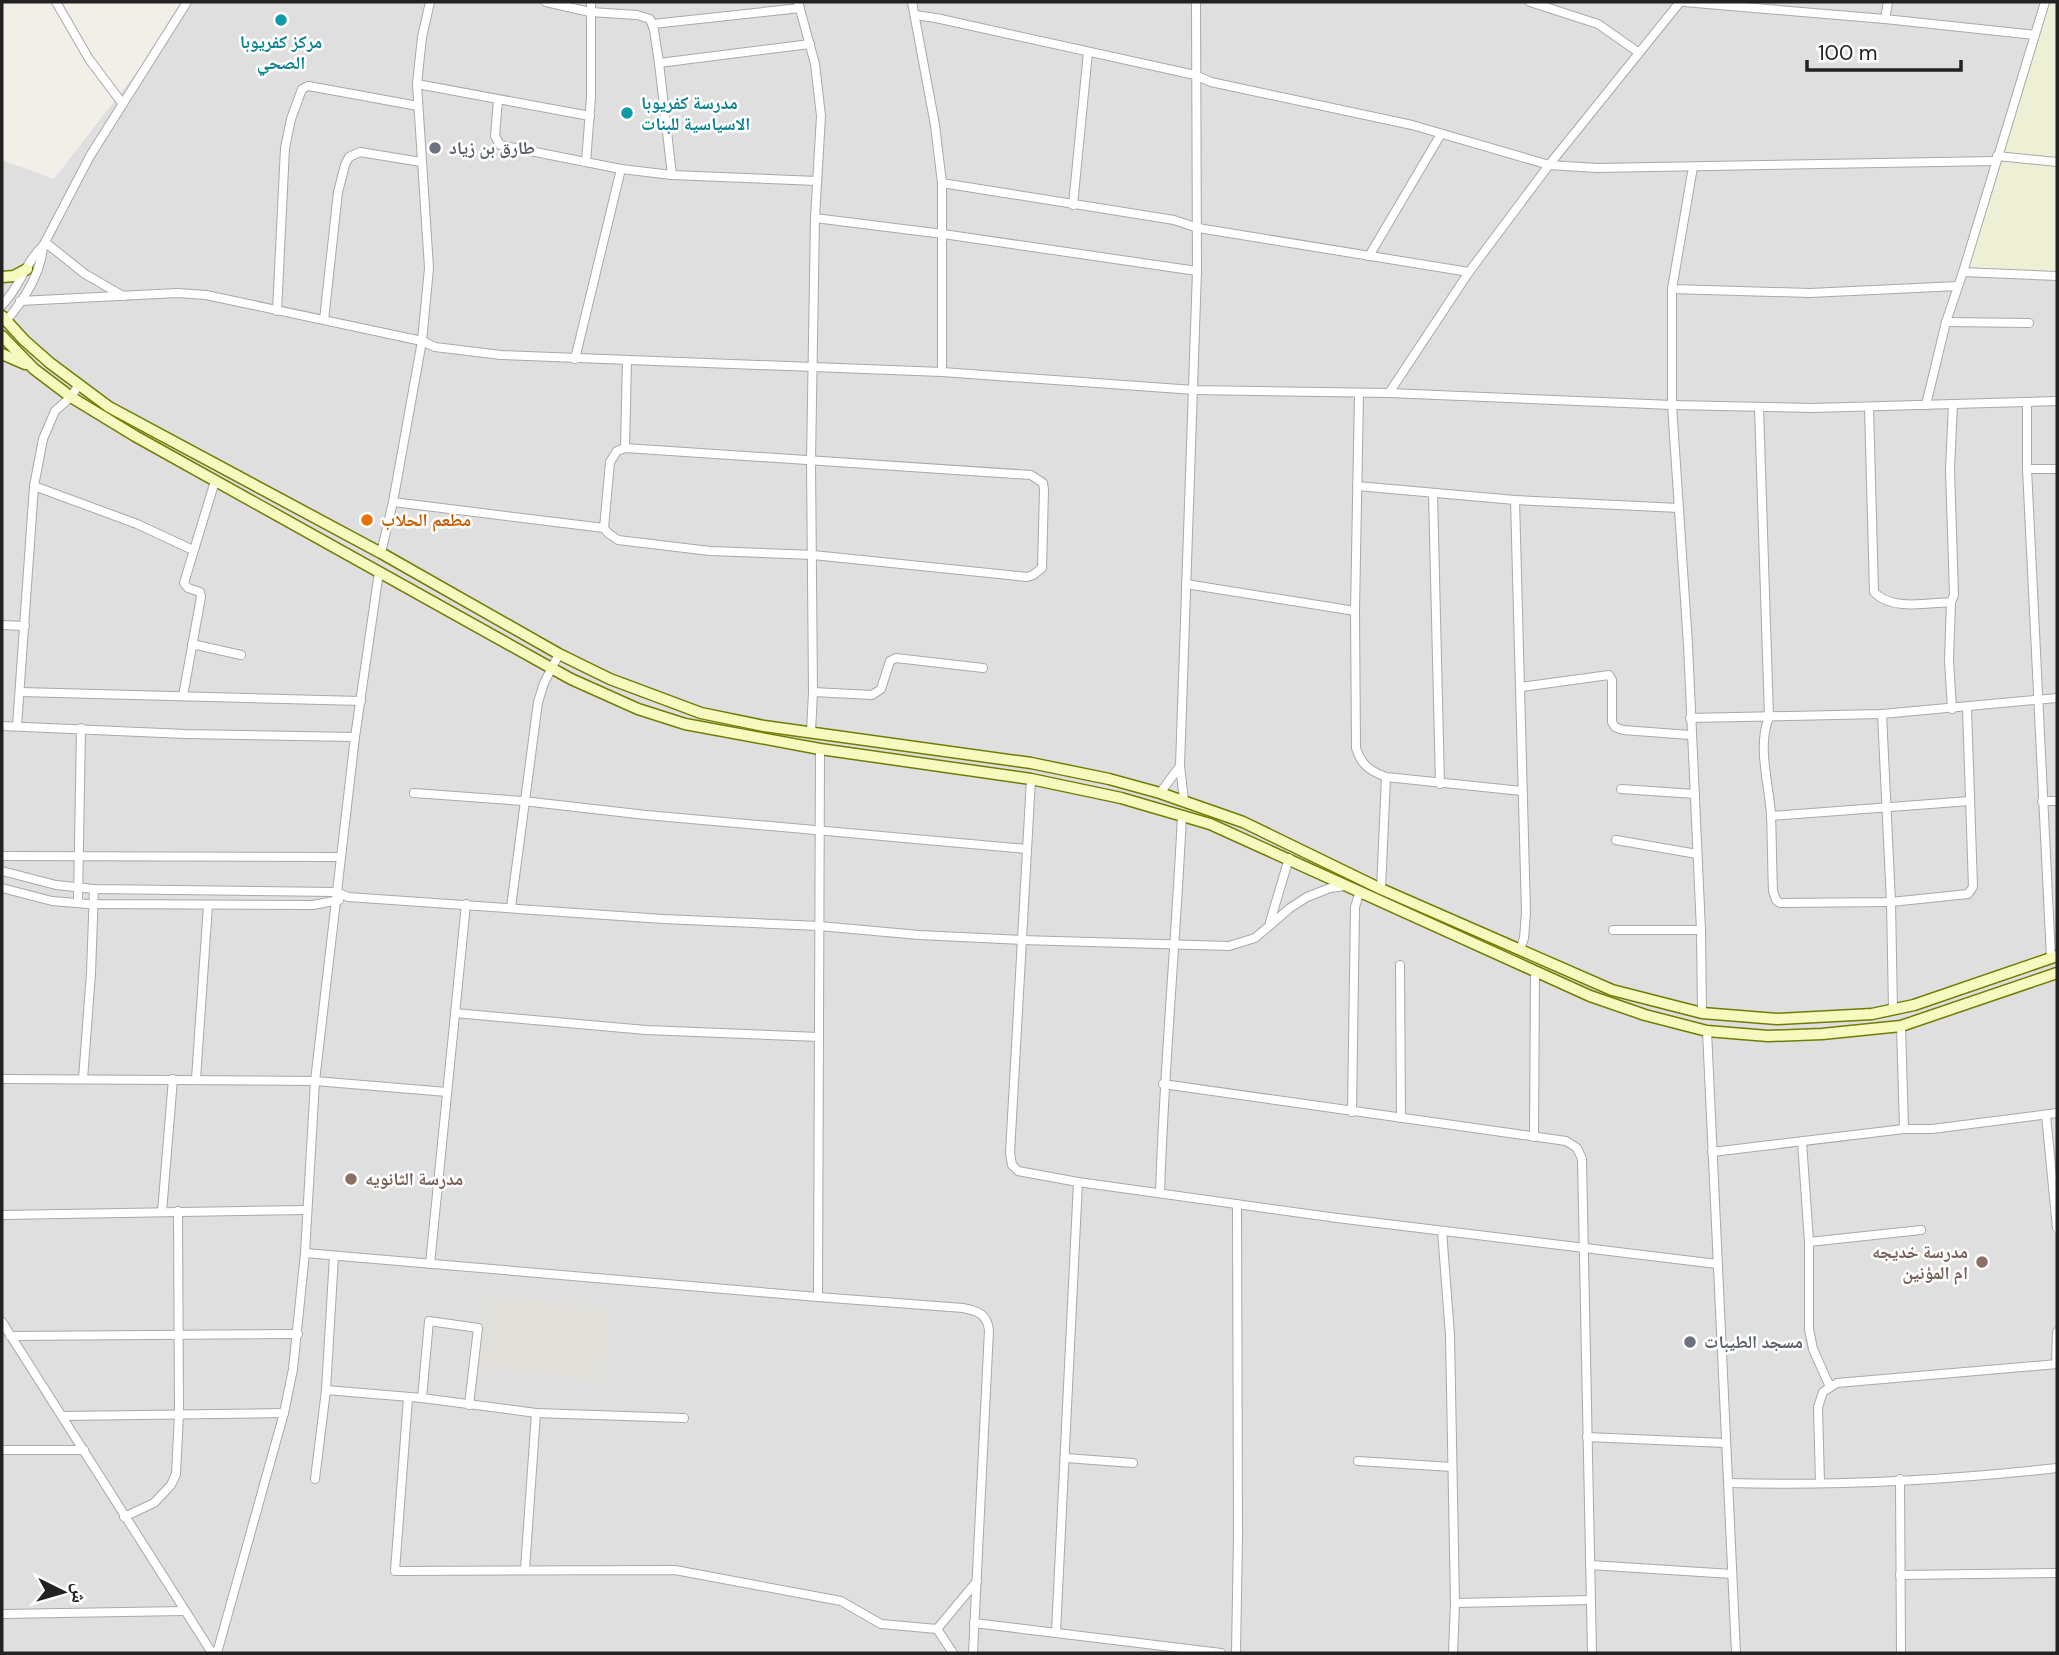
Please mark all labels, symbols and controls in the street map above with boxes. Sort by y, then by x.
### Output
marker: مركز كفريوبا الصحي [273,12,289,28]
scale bar [1807,28,1961,72]
place label: مركز كفريوبا الصحي [240,30,322,77]
text: 100 m [1818,39,1878,67]
place label: مدرسة كفريوبا الاسياسية للبنات [641,91,750,136]
marker: مدرسة كفريوبا الاسياسية للبنات [619,105,635,121]
place label: طارق بن زياد [449,136,535,160]
marker: طارق بن زياد [427,140,443,156]
place label: مطعم الحلاب [381,508,471,532]
marker: مطعم الحلاب [359,512,375,528]
place label: مدرسة الثانويه [365,1167,463,1191]
marker: مدرسة الثانويه [343,1171,359,1187]
place label: مدرسة خديجه ام المؤنين [1872,1240,1968,1285]
marker: مدرسة خديجه ام المؤنين [1974,1254,1990,1270]
place label: مسجد الطيبات [1704,1330,1803,1354]
marker: مسجد الطيبات [1682,1334,1698,1350]
north arrow [28,1557,98,1627]
text: ش [66,1582,93,1605]

